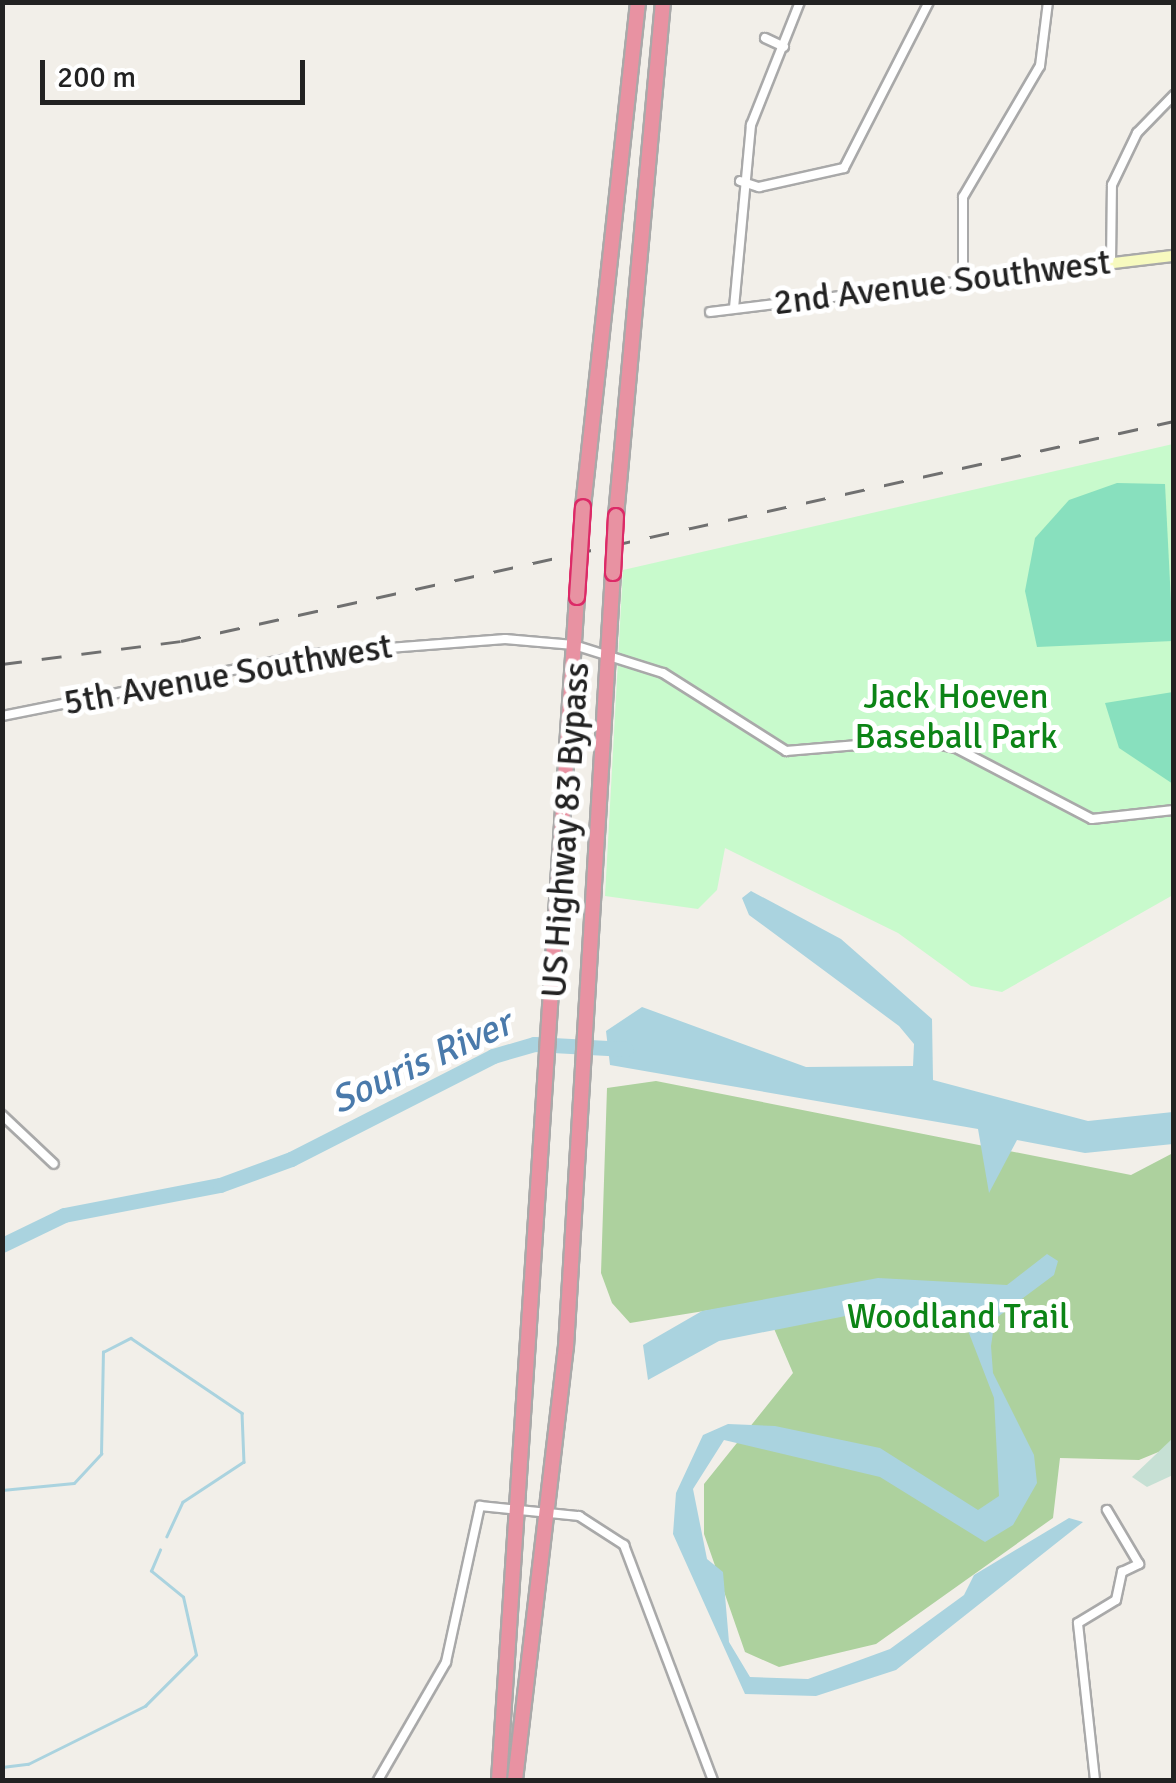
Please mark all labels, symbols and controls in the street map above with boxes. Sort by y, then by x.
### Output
scale bar [45,40,310,102]
text: 200 m [57,59,136,96]
street label: 2nd Avenue Southwest [771,242,1113,324]
street label: 5th Avenue Southwest [61,625,395,725]
street label: US Highway 83 Bypass [533,661,599,999]
park label: Jack Hoeven Baseball Park [854,676,1058,758]
water label: Souris River [323,1000,519,1124]
park label: Woodland Trail [847,1296,1069,1338]

